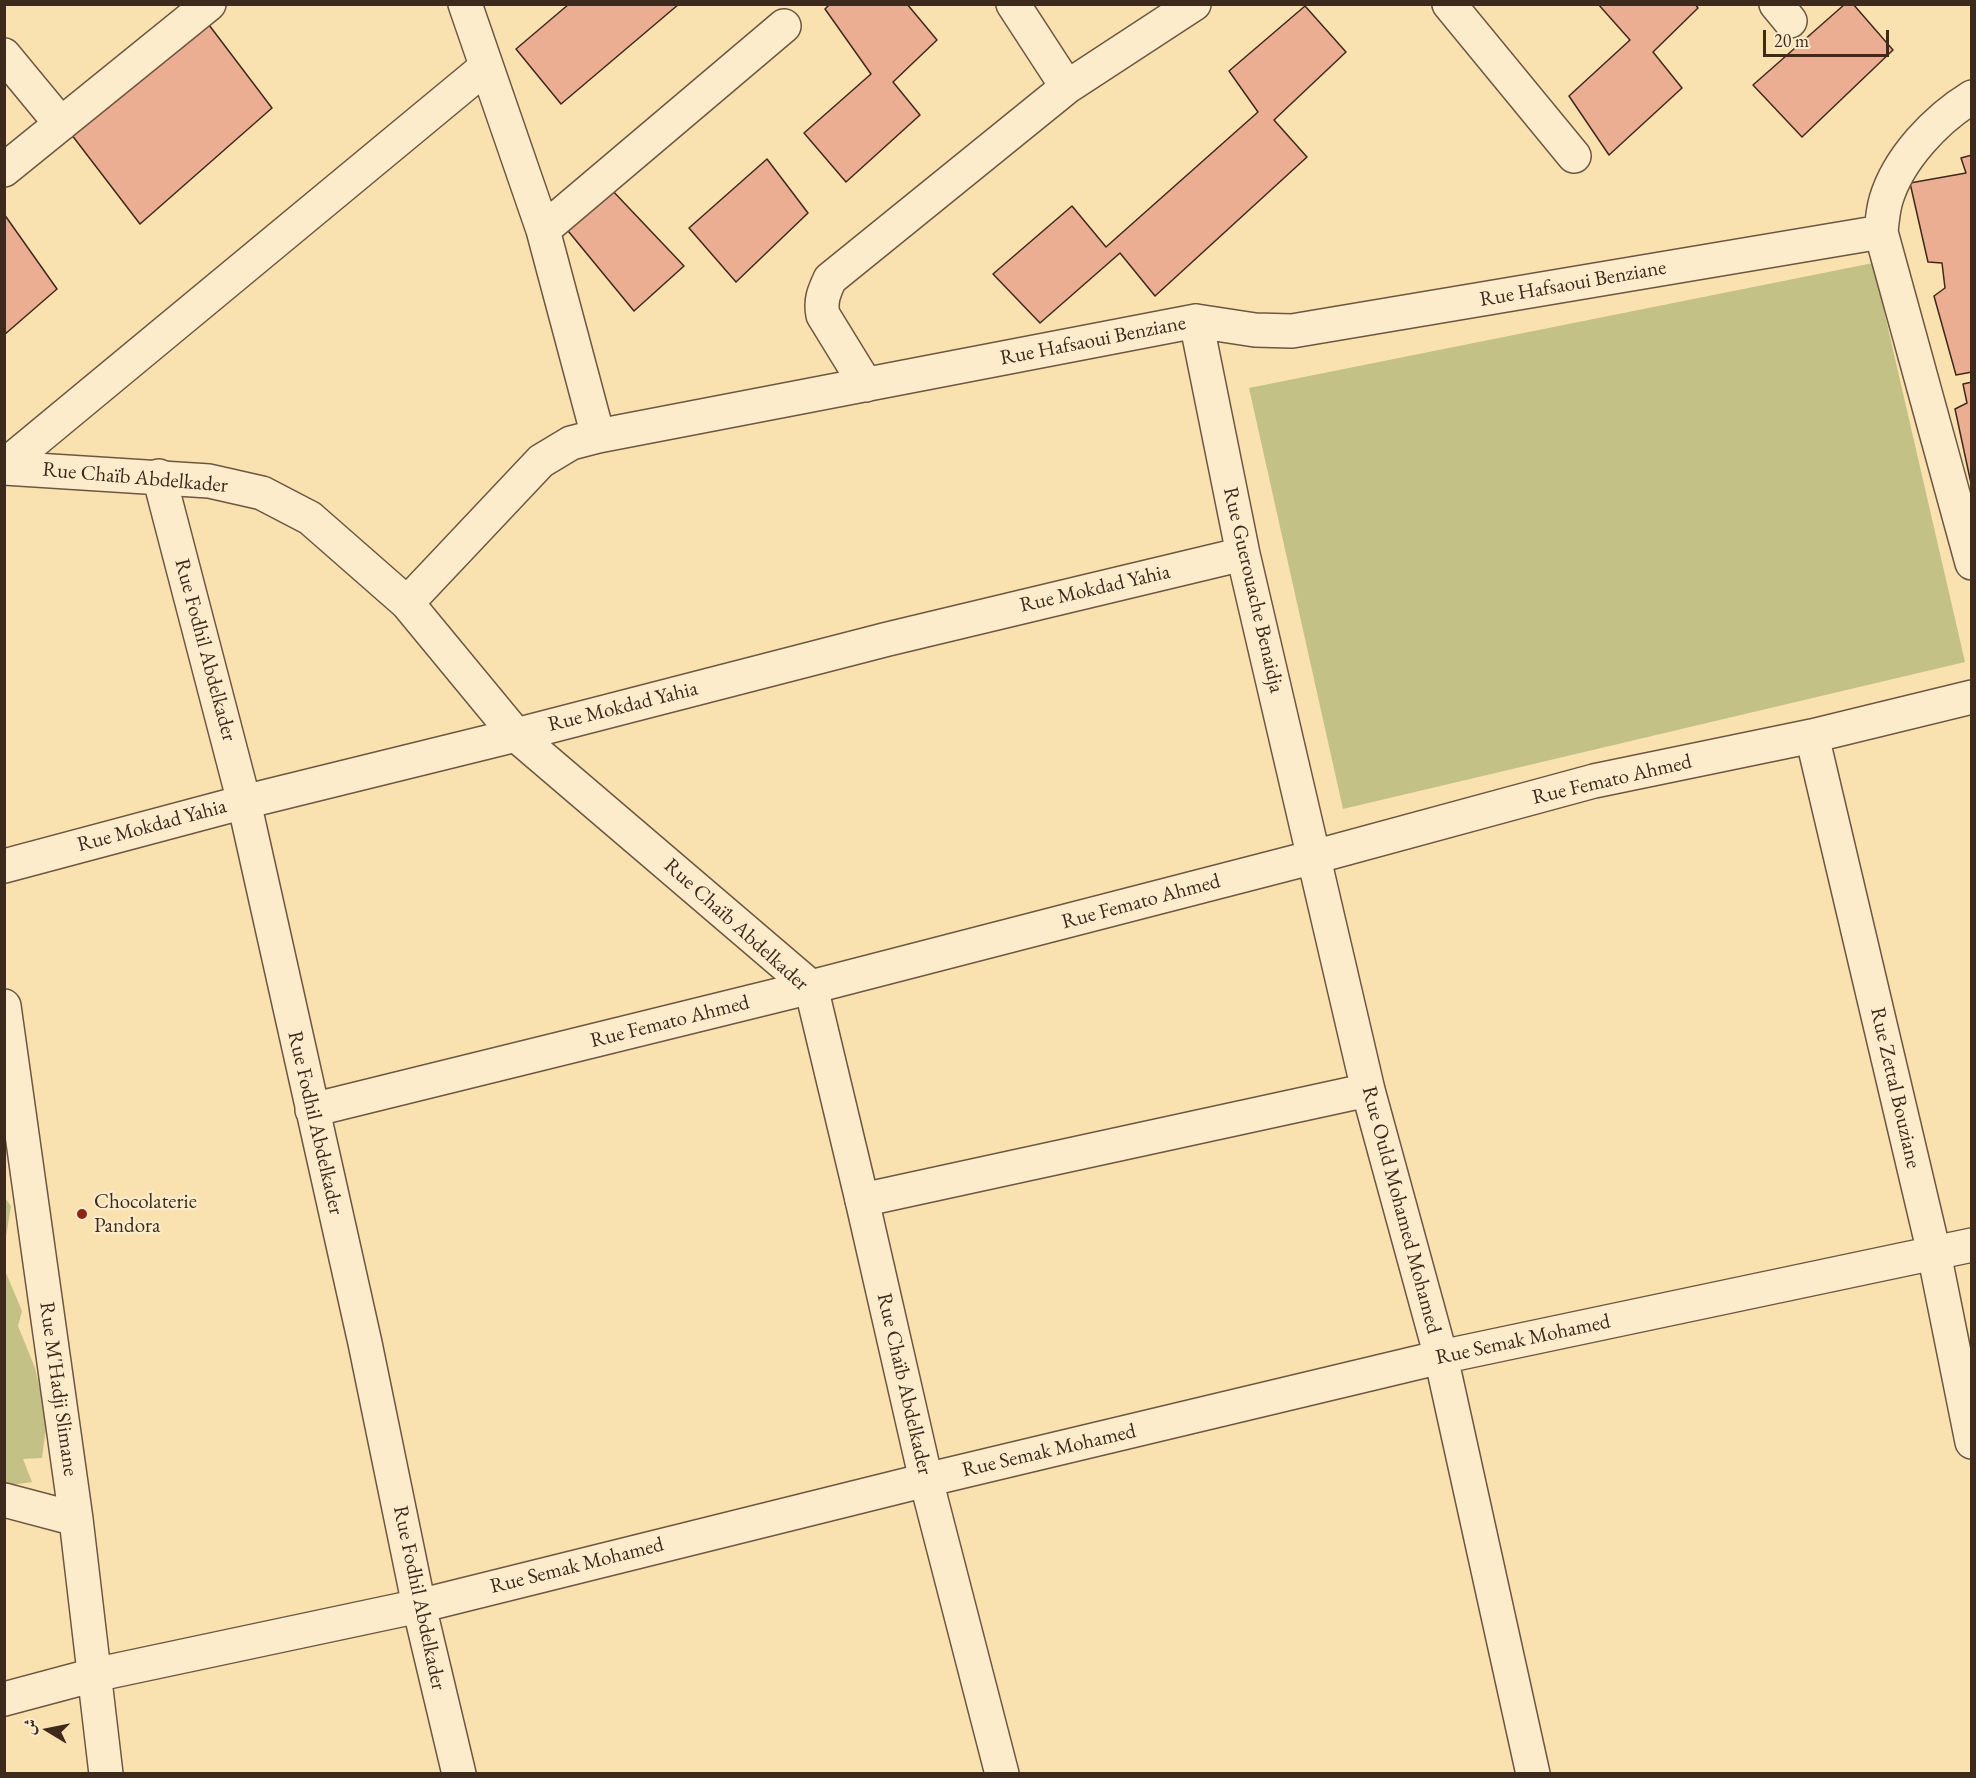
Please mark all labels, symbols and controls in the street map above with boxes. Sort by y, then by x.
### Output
scale bar [1766,18,1892,56]
text: 20 m [1774,29,1809,52]
street label: Rue Hafsaoui Benziane [1478,255,1668,313]
street label: Rue Hafsaoui Benziane [998,311,1188,371]
street label: Rue Chaïb Abdelkader [41,457,229,499]
street label: Rue Guerouache Benaidja [1217,485,1289,695]
street label: Rue Fodhil Abdelkader [168,556,242,744]
street label: Rue Mokdad Yahia [1017,559,1173,619]
street label: Rue Mokdad Yahia [546,676,700,738]
street label: Rue Femato Ahmed [1530,749,1694,811]
street label: Rue Mokdad Yahia [75,794,229,858]
street label: Rue Chaïb Abdelkader [658,853,814,997]
street label: Rue Femato Ahmed [1059,869,1223,935]
street label: Rue Femato Ahmed [588,990,752,1054]
street label: Rue Zettal Bouziane [1864,1005,1926,1171]
street label: Rue Fodhil Abdelkader [282,1029,348,1217]
street label: Rue Ould Mohamed Mohamed [1356,1084,1446,1336]
place label: Chocolaterie Pandora [94,1189,197,1239]
marker: Chocolaterie Pandora [75,1207,89,1221]
street label: Rue Chaïb Abdelkader [871,1291,937,1477]
street label: Rue M'Hadji Slimane [33,1300,83,1478]
street label: Rue Semak Mohamed [1433,1309,1613,1371]
street label: Rue Semak Mohamed [960,1419,1138,1483]
street label: Rue Fodhil Abdelkader [387,1503,451,1693]
street label: Rue Semak Mohamed [488,1532,666,1600]
north arrow [18,1700,78,1760]
text: ش [18,1717,41,1736]

